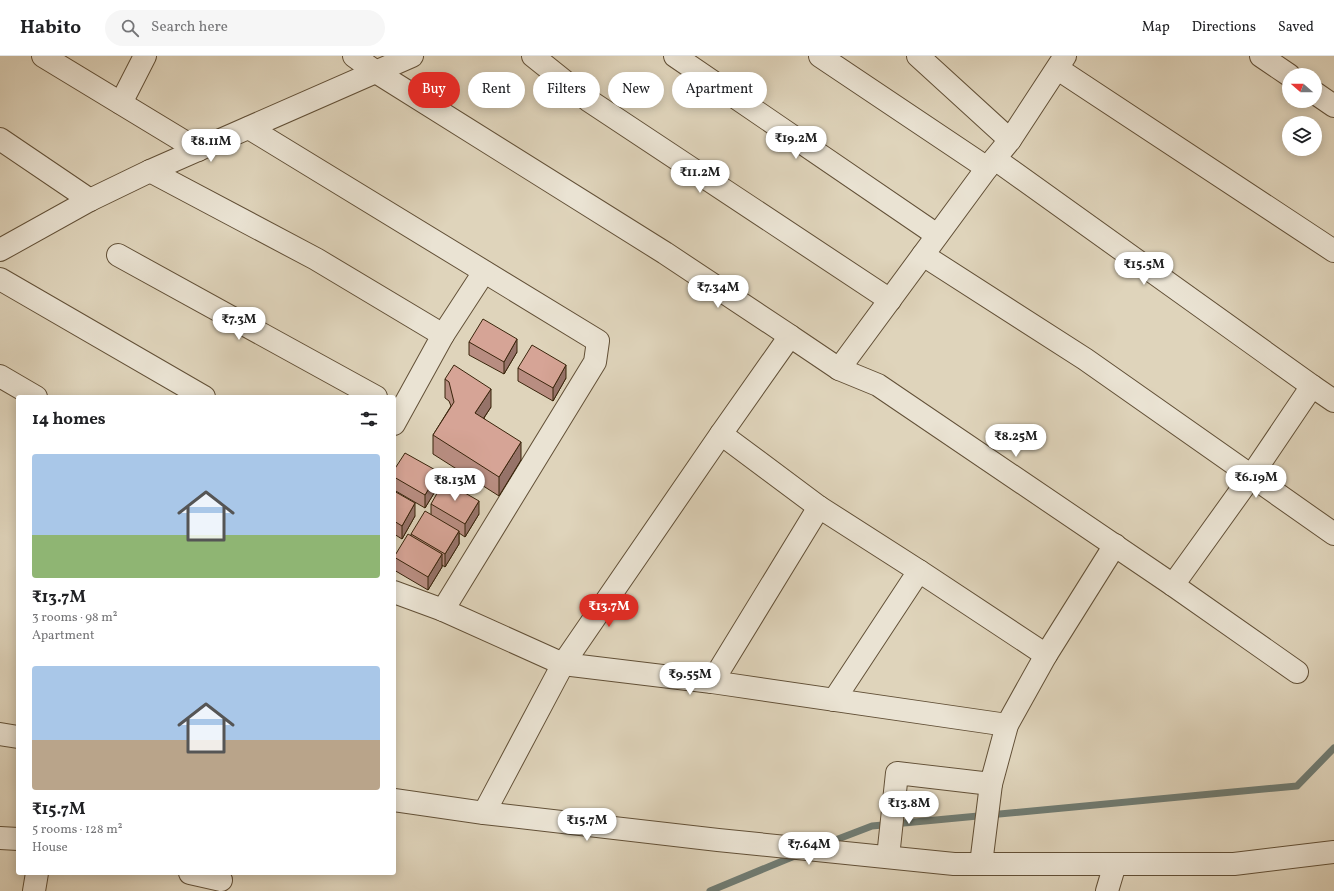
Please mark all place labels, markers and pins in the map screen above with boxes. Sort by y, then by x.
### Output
pin: ₹19.2M [763,126,829,160]
pin: ₹8.11M [178,129,244,163]
pin: ₹11.2M [667,160,733,194]
pin: ₹15.5M [1111,252,1177,286]
pin: ₹7.34M [685,275,751,309]
pin: ₹7.3M [211,307,267,341]
pin: ₹8.25M [983,424,1049,458]
pin: ₹6.19M [1223,465,1289,499]
pin: ₹8.13M [422,468,488,502]
pin: ₹13.7M [576,594,642,628]
pin: ₹9.55M [657,662,723,696]
pin: ₹13.8M [876,791,942,825]
pin: ₹15.7M [554,808,620,842]
pin: ₹7.64M [776,832,842,866]

